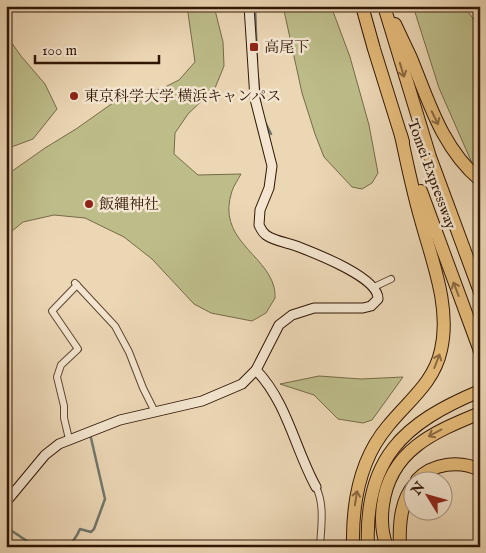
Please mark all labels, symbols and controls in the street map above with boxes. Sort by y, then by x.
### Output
scale bar [35,32,159,64]
place label: 高尾下 [264,38,309,57]
text: 100 m [42,41,78,60]
marker: 高尾下 [248,41,260,53]
one-way arrow [398,62,408,78]
place label: 東京科学大学 横浜キャンパス [84,87,281,106]
marker: 東京科学大学 横浜キャンパス [68,90,80,102]
one-way arrow [430,111,440,126]
street label: Tomei Expressway [403,117,460,232]
place label: 飯縄神社 [99,195,159,214]
marker: 飯縄神社 [83,198,95,210]
one-way arrow [451,281,460,297]
one-way arrow [433,354,442,369]
one-way arrow [429,429,443,439]
north arrow [404,470,454,520]
text: N [407,479,429,500]
one-way arrow [352,491,362,507]

